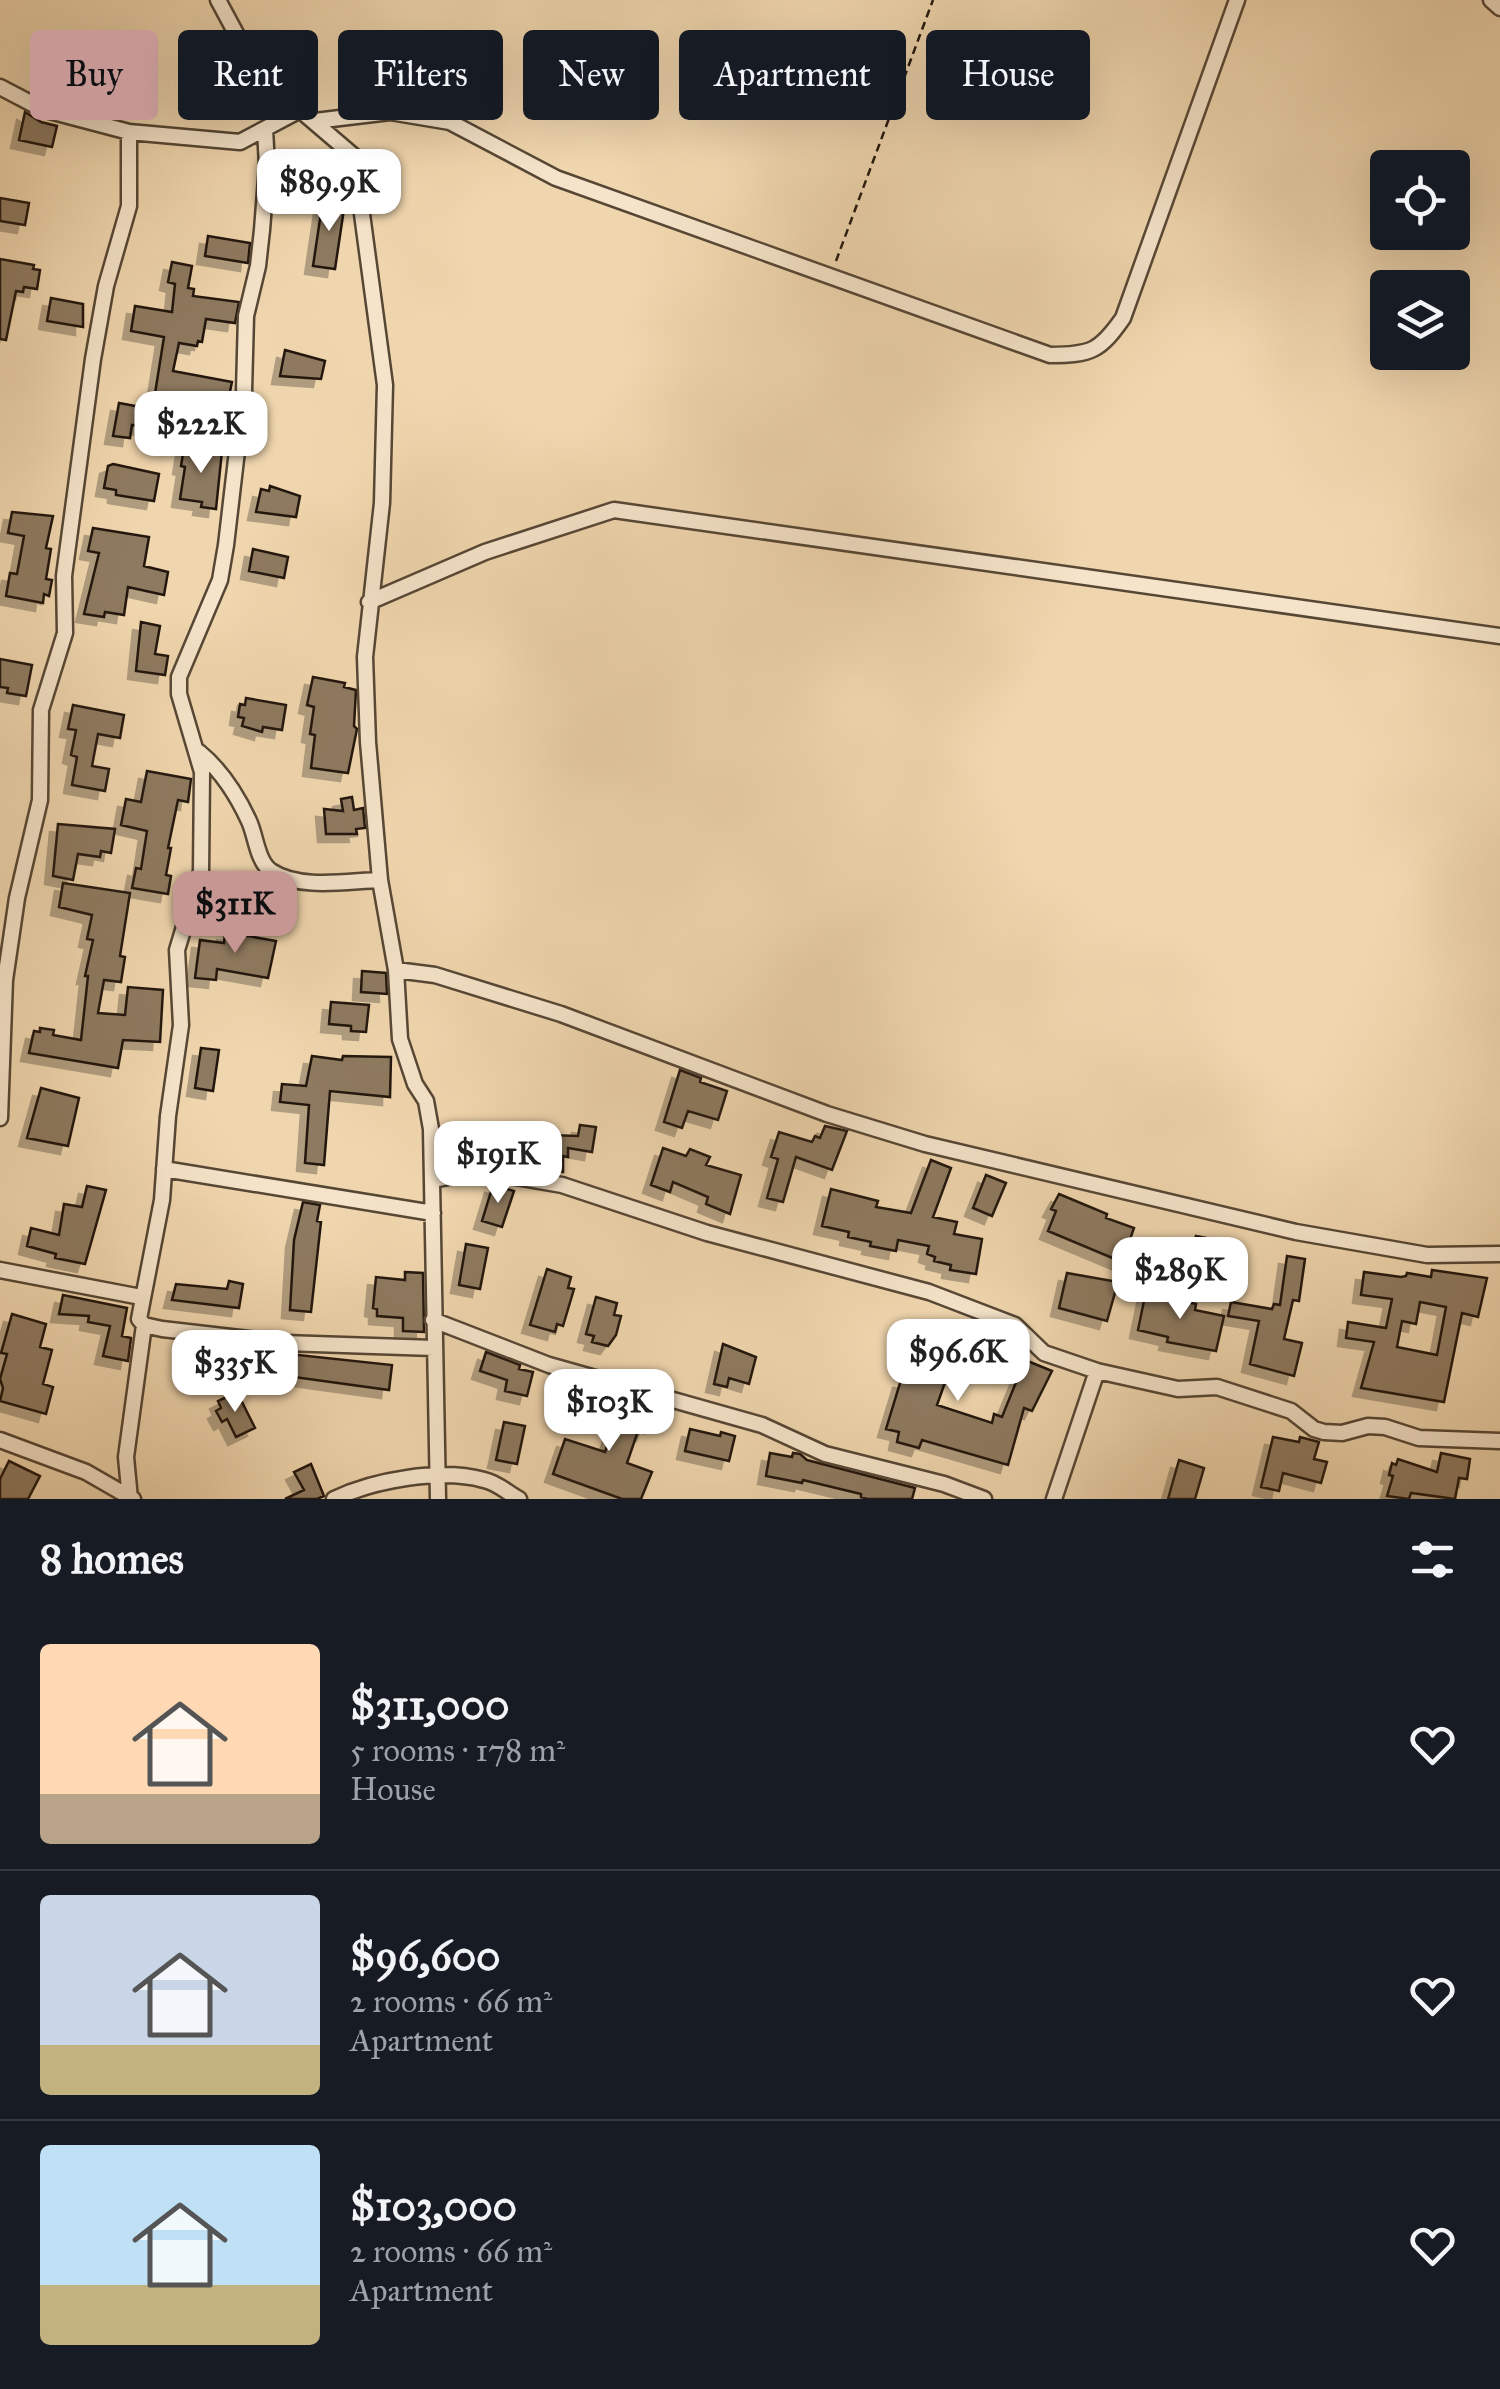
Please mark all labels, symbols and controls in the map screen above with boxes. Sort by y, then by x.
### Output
chip: Buy [30,30,158,120]
chip: Rent [178,30,318,120]
chip: Filters [338,30,503,120]
chip: New [523,30,659,120]
chip: Apartment [679,30,906,120]
chip: House [926,30,1090,120]
pin: $89.9K [248,149,410,234]
map controls [1370,150,1470,370]
button: locate [1370,150,1470,250]
text: $89.9K [279,162,379,201]
button: layers [1370,270,1470,370]
pin: $222K [131,391,271,476]
text: $222K [156,404,246,443]
pin: $311K [165,871,305,956]
text: $311K [195,884,275,923]
pin: $191K [428,1121,568,1206]
text: $191K [456,1134,540,1173]
pin: $289K [1110,1237,1250,1322]
text: $289K [1134,1250,1226,1289]
pin: $96.6K [877,1319,1039,1404]
pin: $335K [165,1330,305,1415]
text: $96.6K [909,1332,1007,1371]
text: $335K [194,1343,276,1382]
pin: $103K [539,1369,679,1454]
text: $103K [566,1382,652,1421]
icon: filters [1405,1532,1460,1587]
text: 8 homes [40,1533,184,1585]
text: $311,000 [350,1679,509,1731]
icon: home [120,1684,240,1804]
icon: heart [1405,1717,1460,1772]
text: 5 rooms · 178 m² [350,1731,565,1770]
text: House [350,1770,436,1809]
text: $96,600 [350,1930,501,1982]
icon: home [120,1935,240,2055]
icon: heart [1405,1968,1460,2023]
text: 2 rooms · 66 m² [350,1982,552,2021]
text: Apartment [350,2021,493,2060]
text: $103,000 [350,2180,517,2232]
icon: home [120,2185,240,2305]
icon: heart [1405,2218,1460,2273]
text: 2 rooms · 66 m² [350,2232,552,2271]
text: Apartment [350,2271,493,2310]

